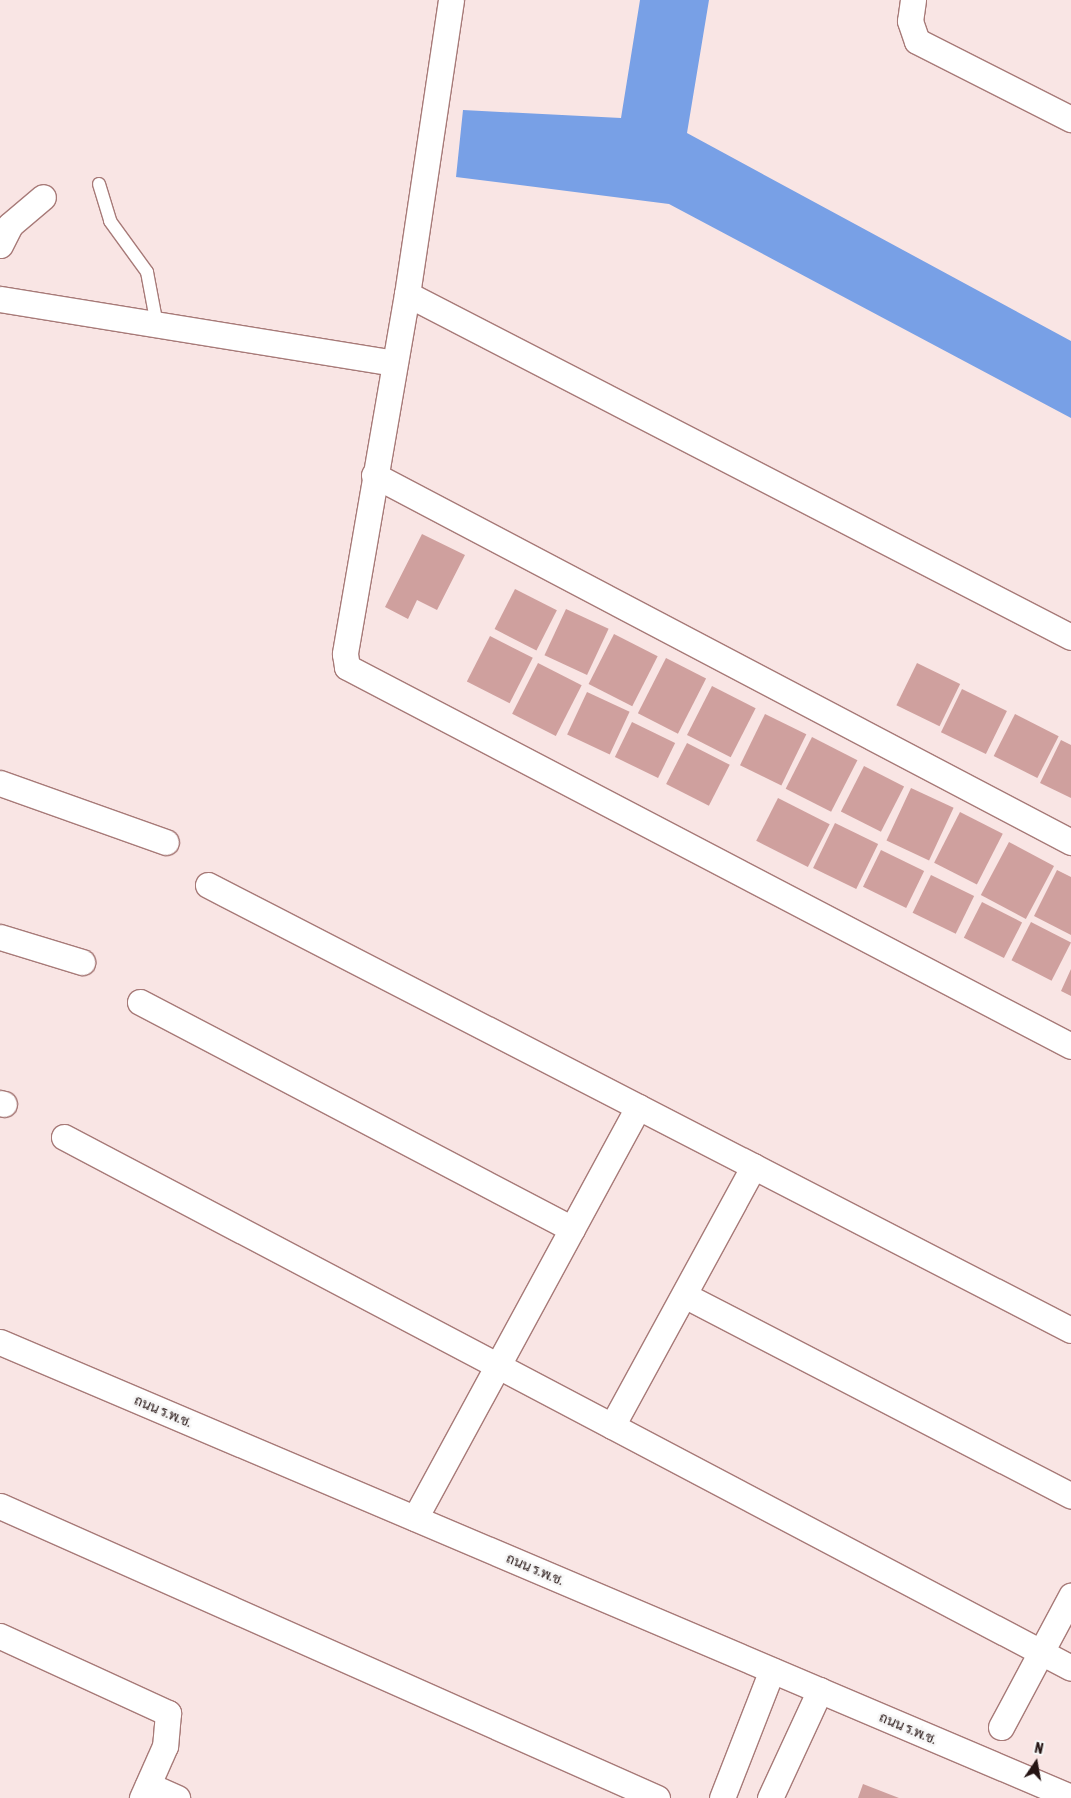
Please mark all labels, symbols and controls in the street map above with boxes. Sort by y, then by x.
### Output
street label: ถนน ร.พ.ช. [132,1391,194,1431]
street label: ถนน ร.พ.ช. [504,1549,566,1589]
street label: ถนน ร.พ.ช. [877,1708,939,1748]
north arrow [1011,1738,1061,1788]
text: N [1033,1740,1045,1757]

